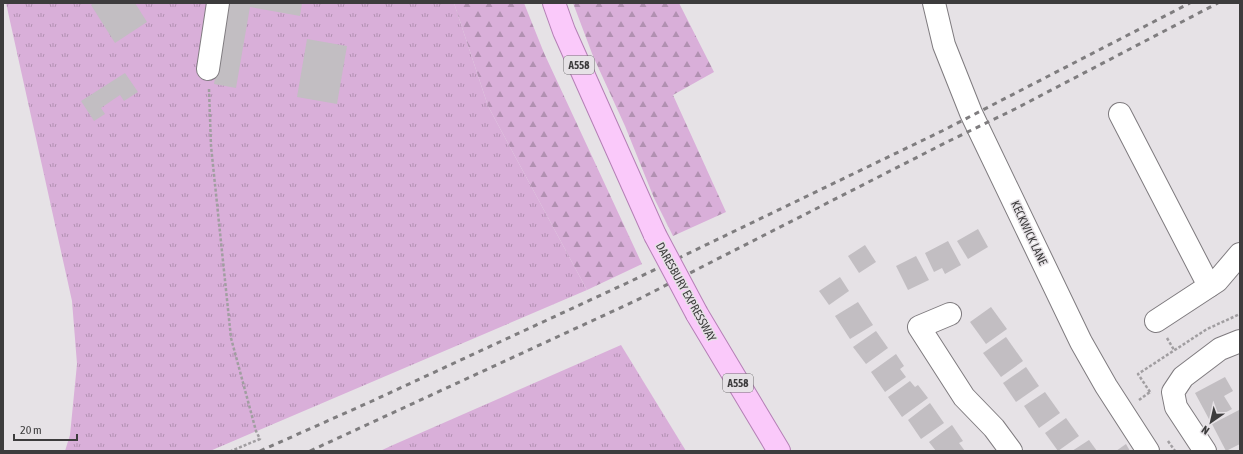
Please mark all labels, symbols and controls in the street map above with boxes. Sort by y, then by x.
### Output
road number: A558 [564,56,594,74]
street label: KECKWICK LANE [1008,198,1050,268]
street label: DARESBURY EXPRESSWAY [653,240,719,345]
road number: A558 [723,374,753,392]
north arrow [1191,402,1231,442]
scale bar [14,416,77,442]
text: 20 m [20,423,42,437]
text: N [1199,423,1211,437]

